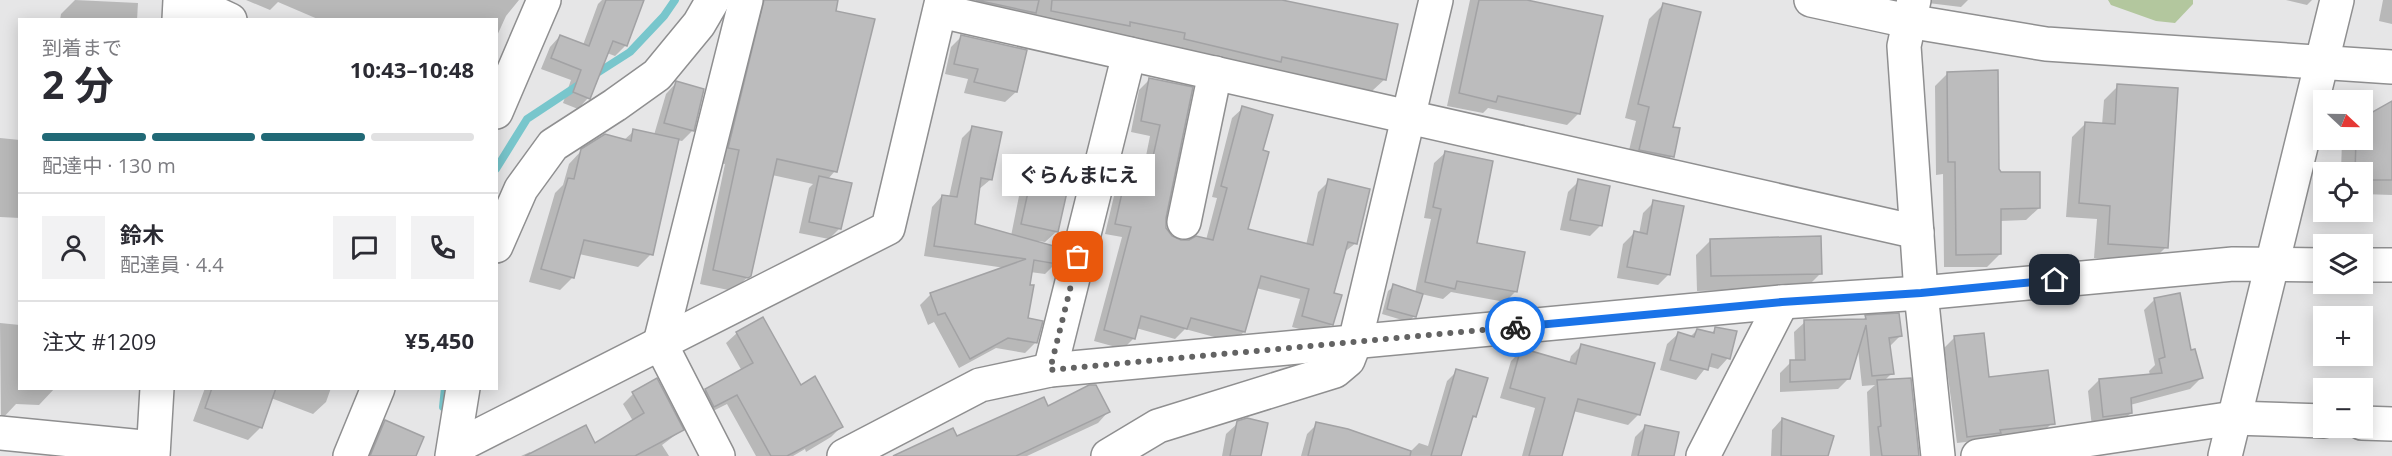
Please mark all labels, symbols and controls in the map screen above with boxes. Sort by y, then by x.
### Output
text: 到着まで [42,34,122,61]
text: 10:43–10:48 [350,54,474,84]
text: 2 分 [42,57,113,110]
north arrow [2313,90,2373,150]
map controls [2313,90,2373,438]
text: 配達中 · 130 m [42,152,176,179]
callout: ぐらんまにえ [1002,155,1154,197]
text: ぐらんまにえ [1019,161,1139,188]
button: locate [2313,162,2373,222]
button: person [42,216,105,279]
button: chat [333,216,396,279]
button: phone [411,216,474,279]
text: 鈴木 [120,219,164,249]
pin [1052,231,1103,282]
button: layers [2313,234,2373,294]
icon: bag [1061,240,1094,273]
text: 配達員 · 4.4 [120,251,224,278]
pin [2029,254,2080,305]
icon: home [2038,263,2071,296]
courier [1485,297,1545,357]
button: + [2313,306,2373,366]
icon: bike [1499,311,1532,344]
text: ¥5,450 [405,325,474,355]
text: 注文 #1209 [42,326,156,356]
button: − [2313,378,2373,438]

